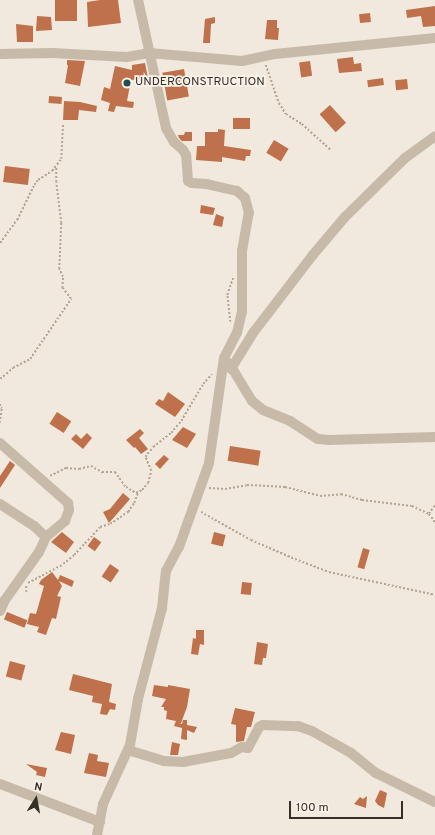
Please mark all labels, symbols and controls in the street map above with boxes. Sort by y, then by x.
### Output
place label: UNDERCONSTRUCTION [135,76,265,90]
marker: UNDERCONSTRUCTION [122,78,132,88]
north arrow [16,779,56,819]
text: N [33,780,44,795]
scale bar [291,793,405,819]
text: 100 m [296,800,329,816]

